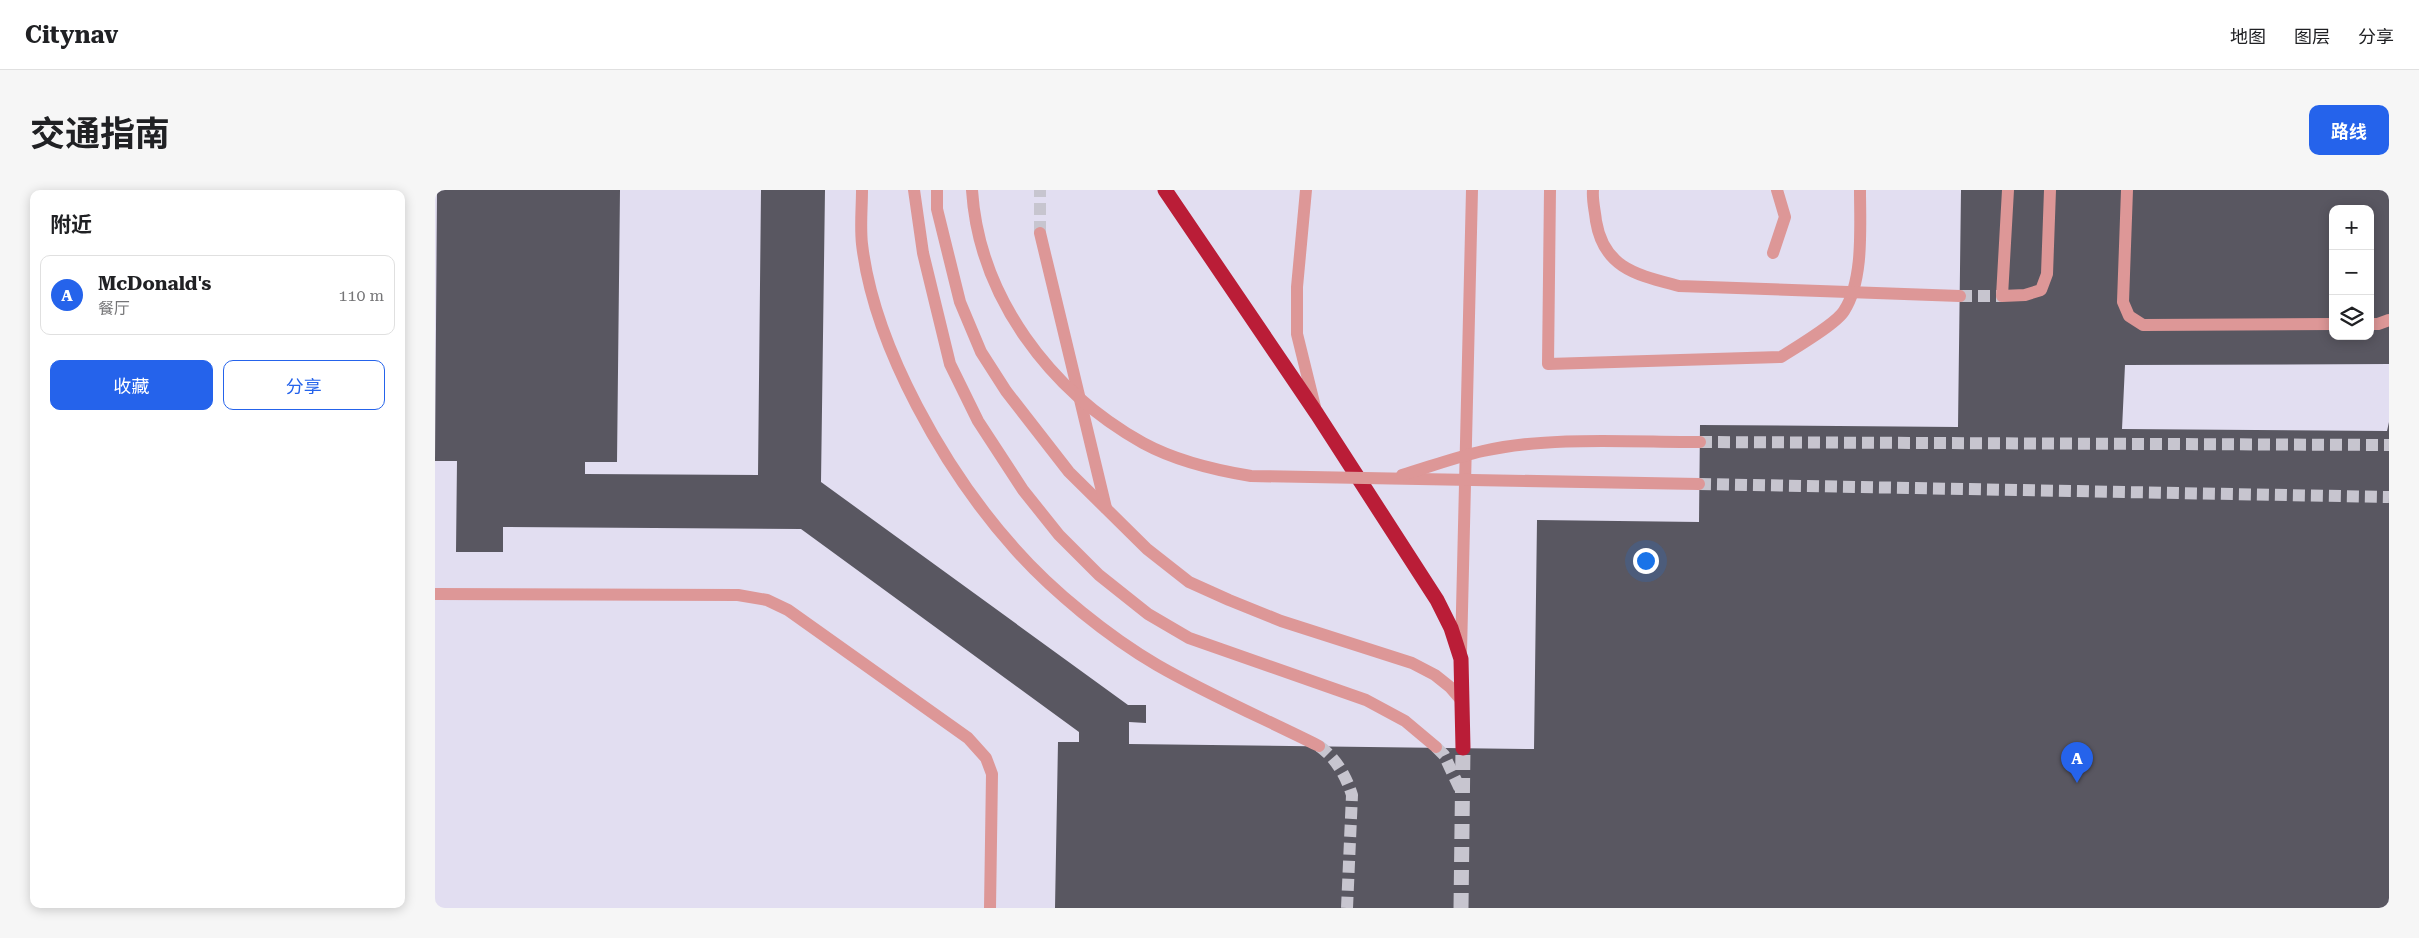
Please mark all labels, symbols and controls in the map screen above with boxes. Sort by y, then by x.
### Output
text: Citynav [25,21,118,49]
text: 地图 [2230,26,2266,47]
text: 图层 [2294,26,2330,47]
text: 分享 [2358,26,2394,47]
button: 路线 [2309,105,2389,155]
text: 交通指南 [30,114,170,155]
map controls [2329,205,2374,340]
button: + [2329,205,2374,250]
text: 附近 [50,213,92,237]
button: − [2329,250,2374,295]
text: McDonald's [98,272,211,295]
text: A [61,286,73,305]
text: 110 m [338,286,384,305]
button: layers [2329,295,2374,340]
text: 餐厅 [98,299,130,318]
button: 收藏 [50,360,213,410]
button: 分享 [223,360,385,410]
your location [1633,548,1659,574]
pin: A [2061,742,2093,783]

